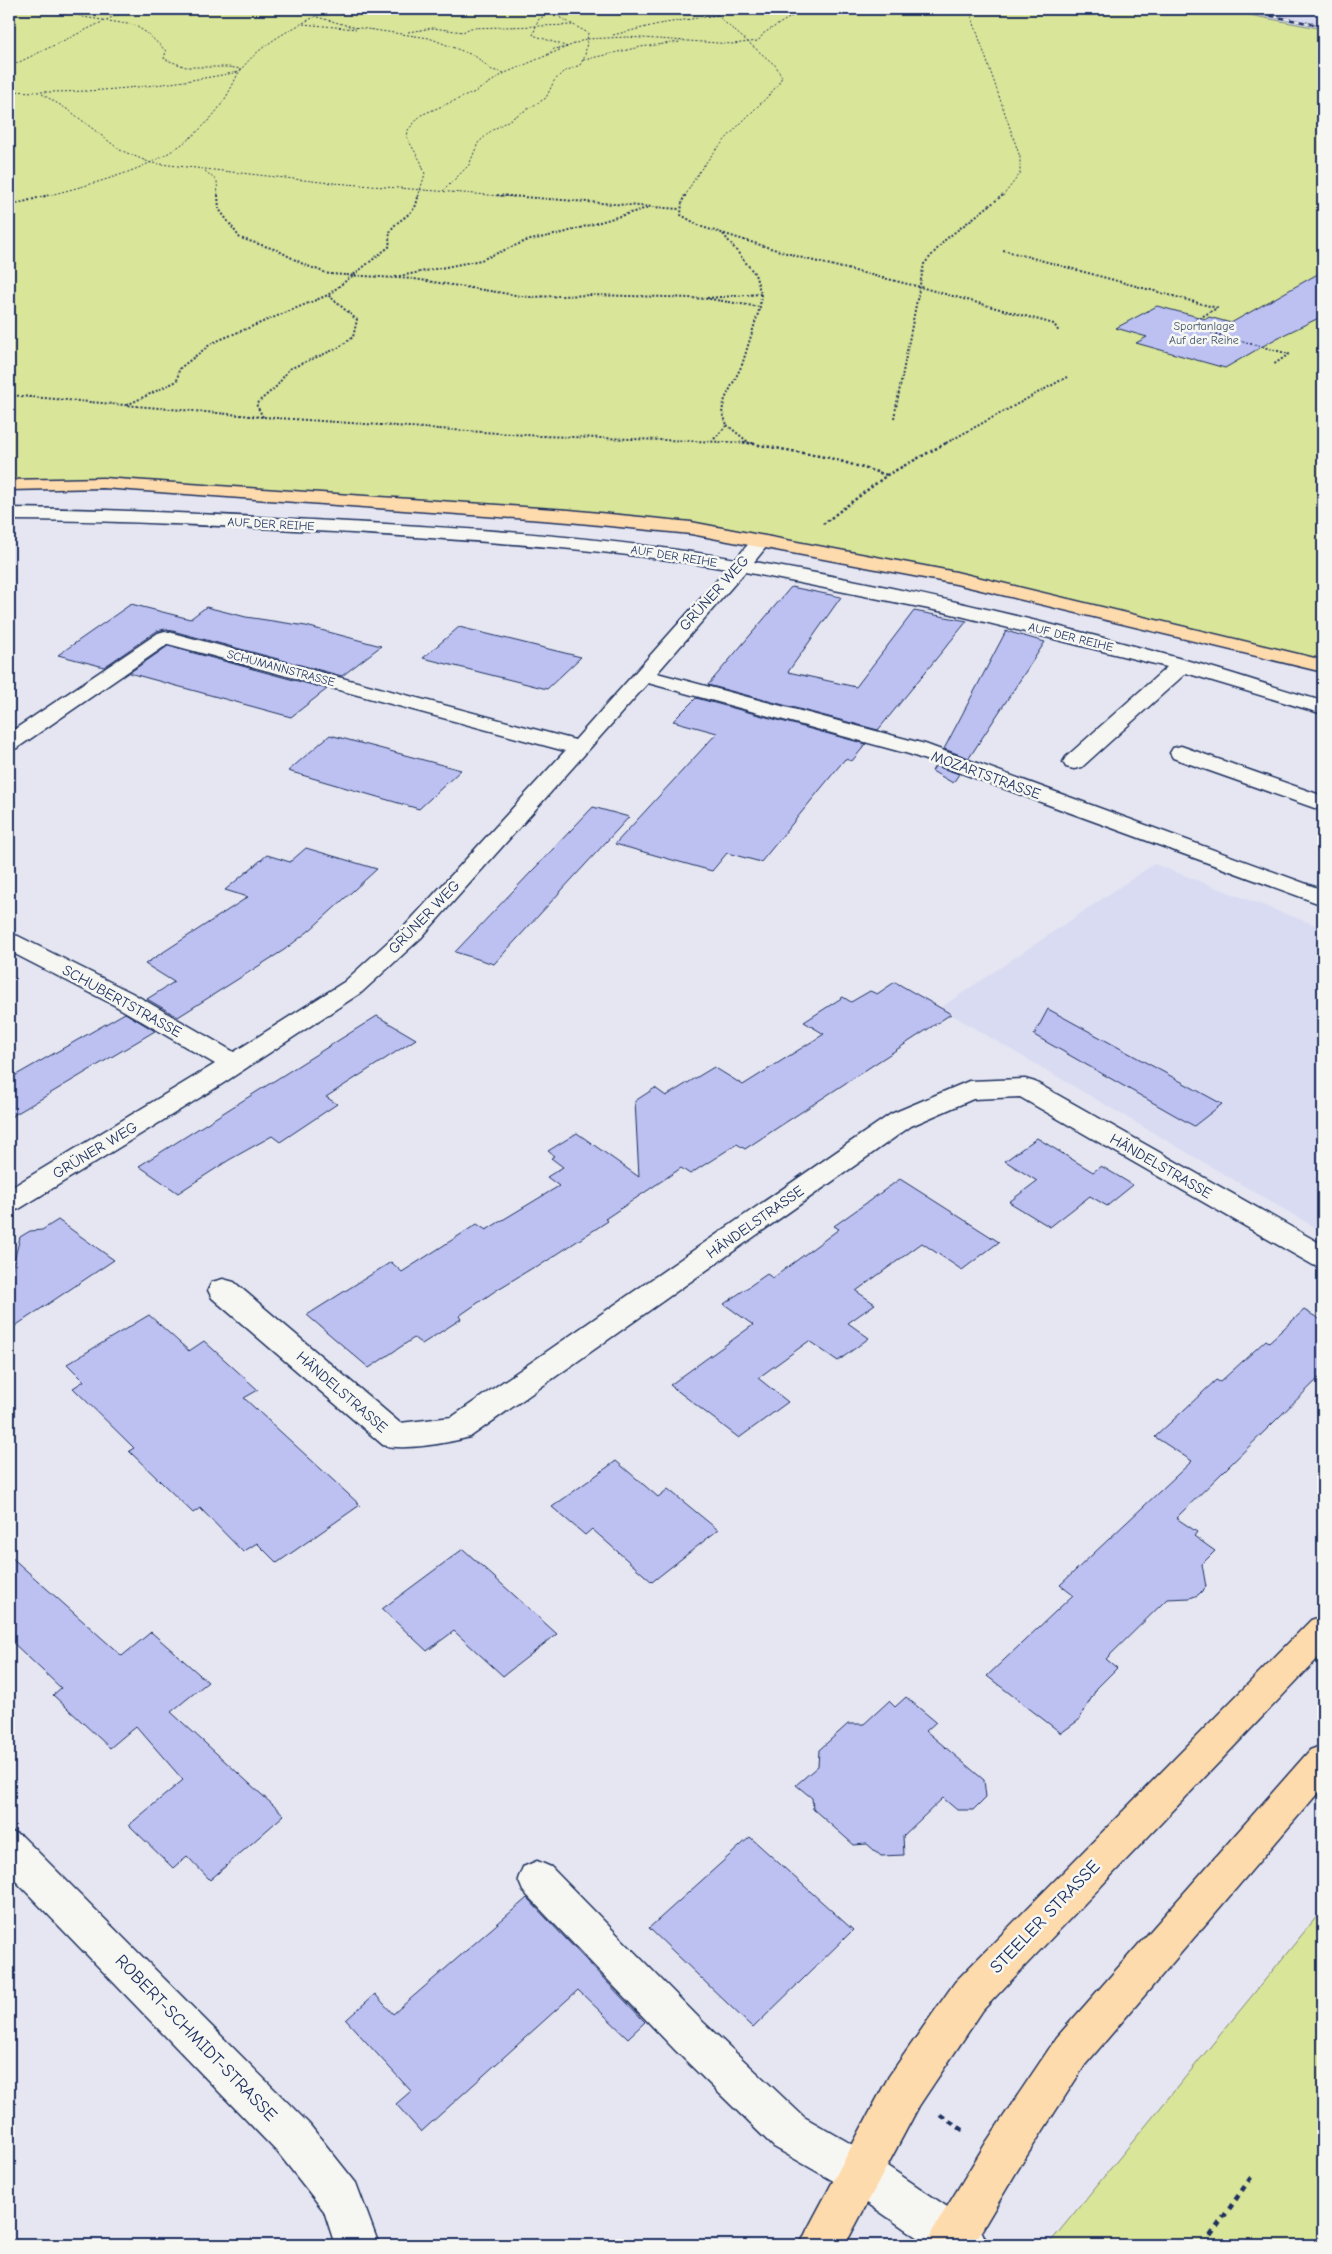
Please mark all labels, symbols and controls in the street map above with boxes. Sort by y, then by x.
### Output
park label: Sportanlage Auf der Reihe [1169,319,1239,347]
street label: AUF DER REIHE [227,515,315,533]
street label: AUF DER REIHE [630,542,718,570]
street label: GRÜNER WEG [675,551,753,635]
street label: AUF DER REIHE [1027,620,1115,654]
street label: SCHUMANNSTRASSE [225,647,337,689]
street label: MOZARTSTRASSE [929,747,1043,803]
street label: GRÜNER WEG [384,876,464,958]
street label: SCHUBERTSTRASSE [59,961,185,1041]
street label: GRÜNER WEG [49,1118,141,1182]
street label: HÄNDELSTRASSE [1107,1130,1215,1202]
street label: HÄNDELSTRASSE [703,1182,807,1262]
street label: HÄNDELSTRASSE [293,1348,391,1436]
street label: STEELER STRASSE [986,1856,1104,1978]
street label: ROBERT-SCHMIDT-STRASSE [111,1950,281,2126]

